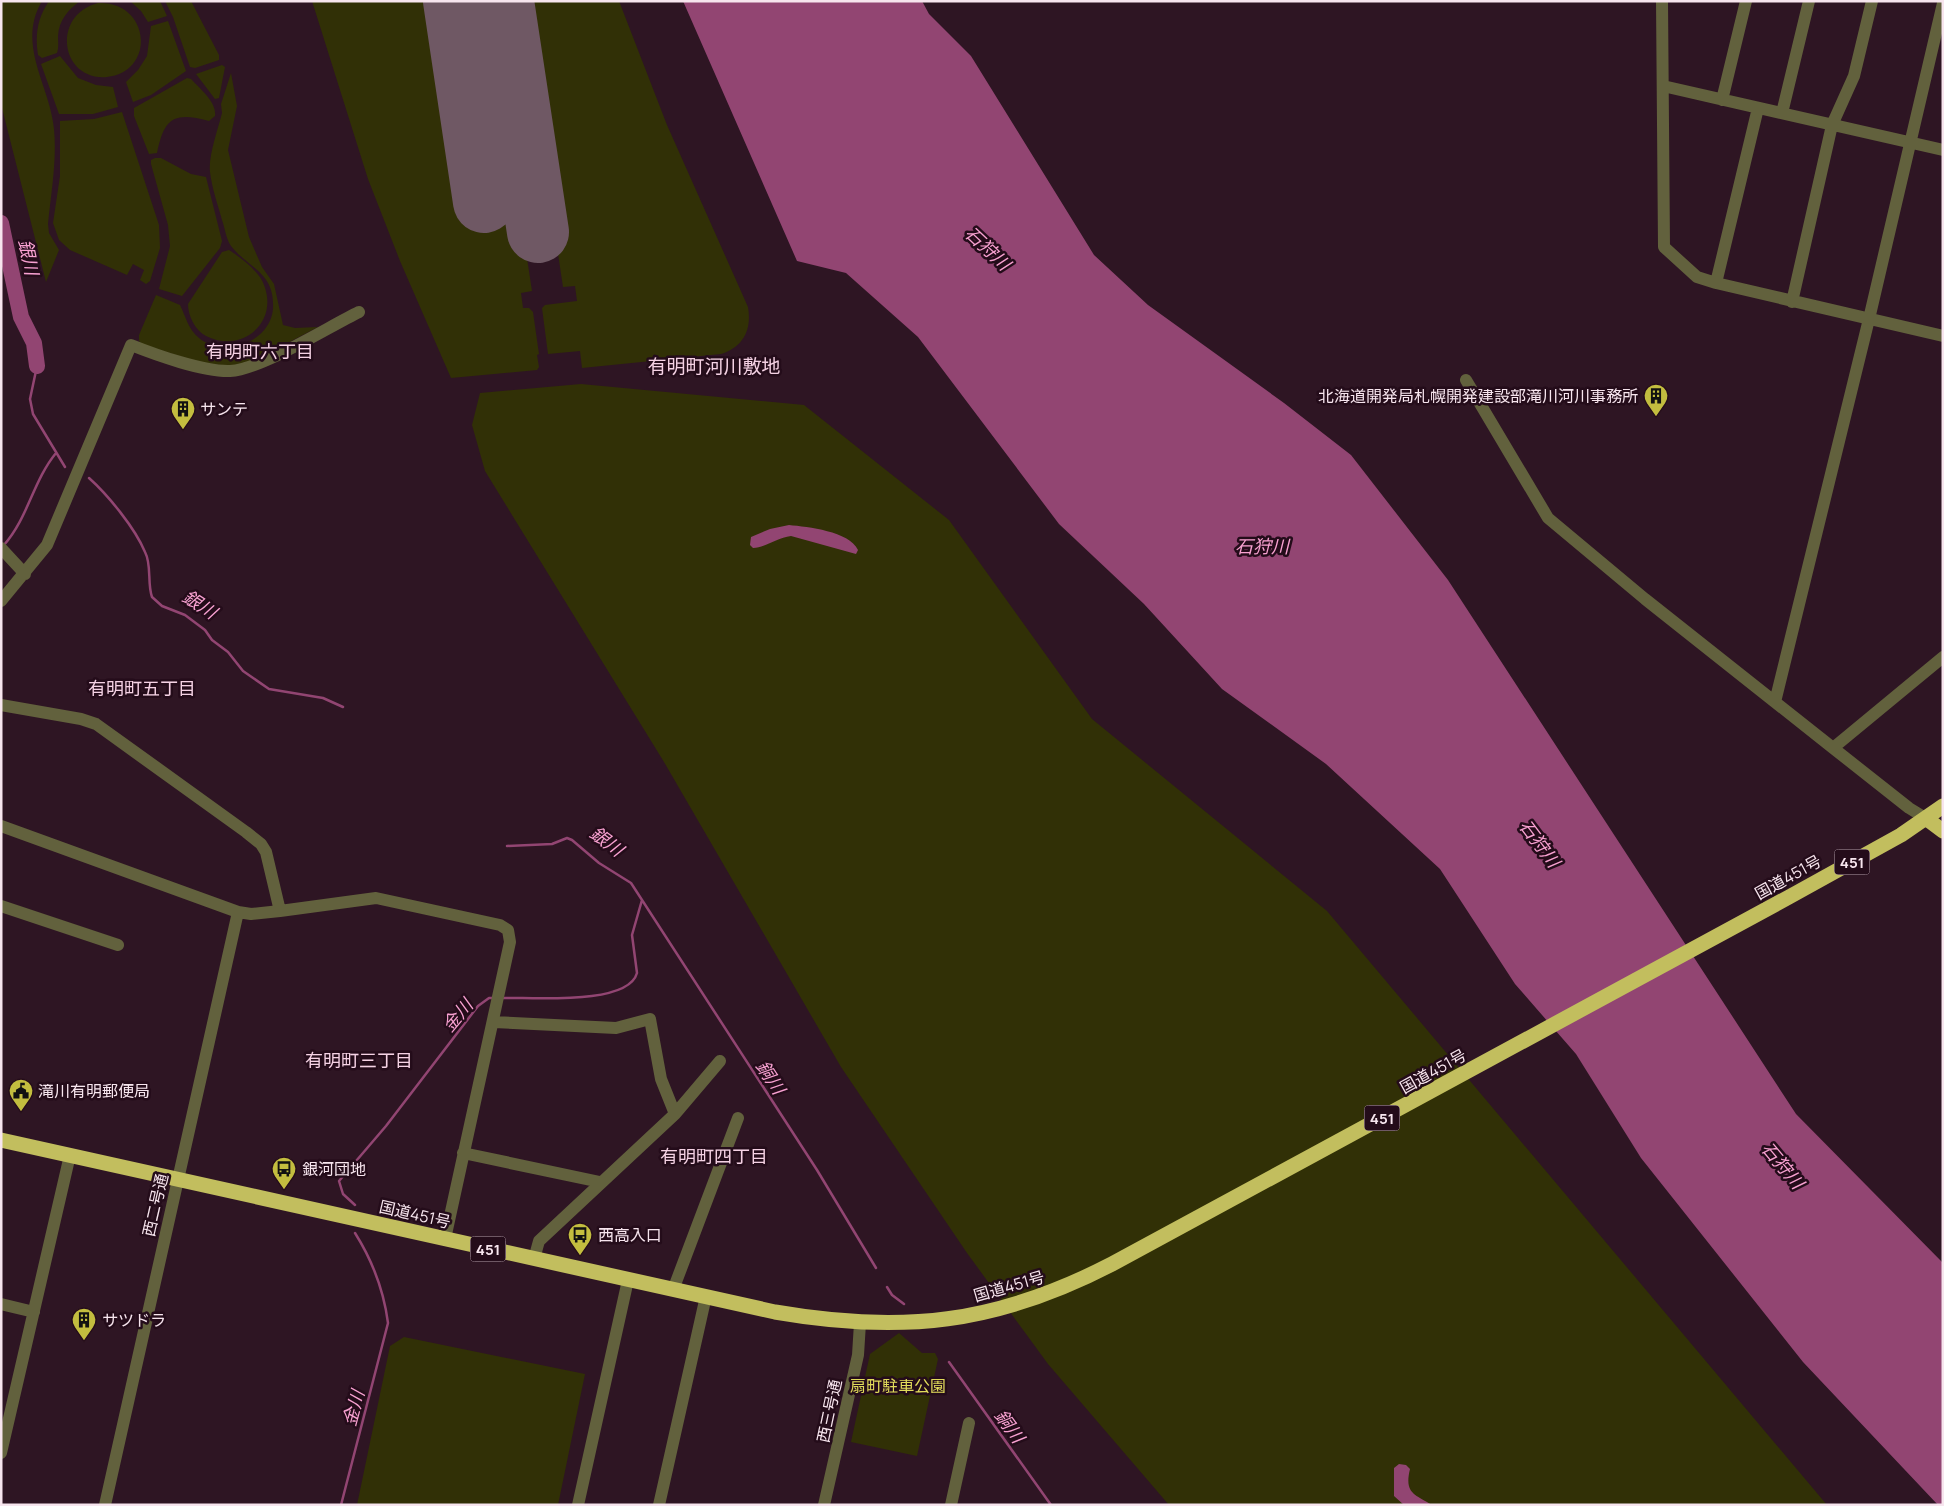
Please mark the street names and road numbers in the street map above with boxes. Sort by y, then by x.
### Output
street label: 国道451号 [1751,850,1825,904]
road number: 451 [1834,850,1870,874]
street label: 国道451号 [1396,1044,1470,1098]
road number: 451 [1364,1106,1400,1130]
street label: 西二号通 [137,1171,173,1239]
street label: 国道451号 [377,1195,453,1233]
road number: 451 [470,1236,506,1262]
street label: 国道451号 [971,1265,1047,1307]
street label: 西三号通 [812,1377,846,1445]

